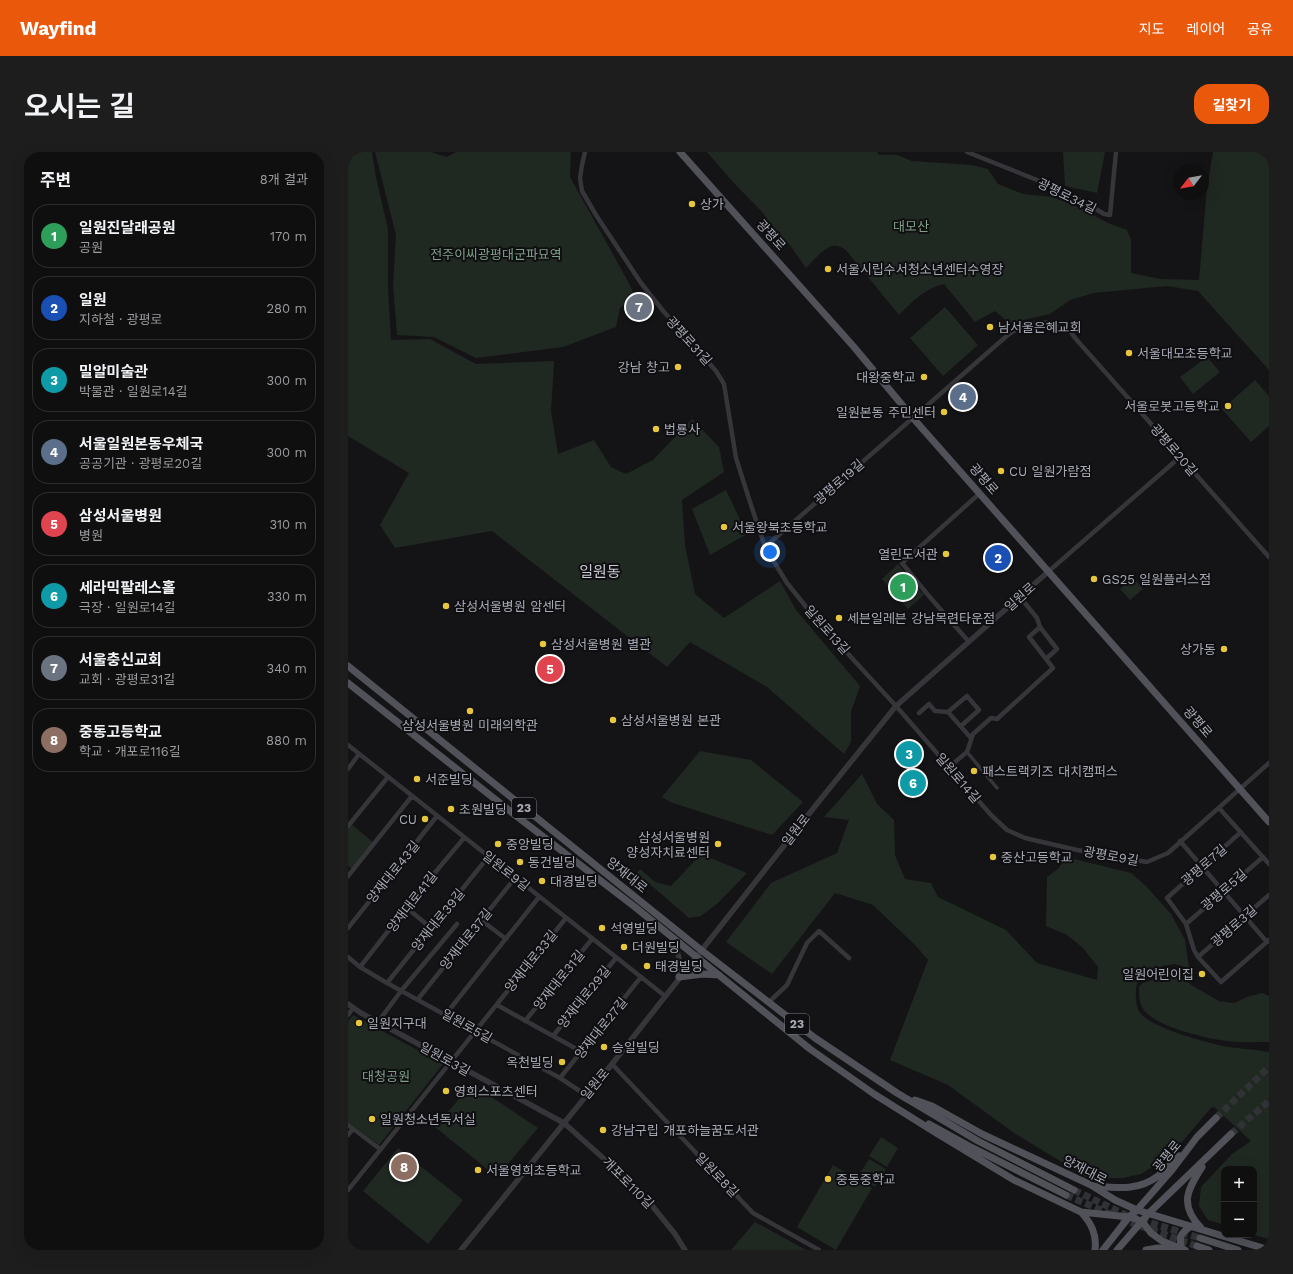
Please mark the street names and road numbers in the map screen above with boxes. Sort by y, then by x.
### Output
street label: 광평로34길 [1035,175,1099,217]
street label: 광평로 [753,217,789,253]
street label: 광평로31길 [663,314,715,368]
street label: 광평로20길 [1148,421,1200,479]
street label: 광평로19길 [811,456,867,508]
street label: 광평로 [967,461,1001,497]
street label: 일원로 [1002,579,1038,615]
street label: 일원로13길 [801,603,853,657]
street label: 광평로 [1181,704,1215,740]
street label: 일원로14길 [932,750,984,806]
road number: 23 [512,798,536,818]
street label: 일원로 [779,811,813,849]
street label: 양재대로43길 [363,838,423,906]
street label: 광평로7길 [1178,841,1230,889]
street label: 광평로9길 [1082,844,1140,868]
street label: 일원로9길 [479,848,533,894]
street label: 양재대로 [604,854,650,896]
street label: 광평로5길 [1198,866,1250,914]
street label: 양재대로41길 [384,869,440,935]
street label: 양재대로39길 [408,886,468,954]
street label: 광평로3길 [1208,902,1260,950]
street label: 양재대로37길 [437,905,495,973]
street label: 양재대로33길 [502,927,560,995]
street label: 양재대로31길 [530,947,588,1013]
street label: 양재대로29길 [554,963,614,1031]
street label: 양재대로27길 [572,994,630,1062]
street label: 일원로5길 [439,1006,495,1046]
road number: 23 [785,1014,809,1034]
street label: 일원로3길 [417,1039,473,1079]
street label: 일원로 [578,1065,612,1103]
street label: 광평로 [1150,1137,1184,1175]
street label: 일원로8길 [692,1150,742,1200]
street label: 양재대로 [1060,1152,1110,1188]
street label: 개포로110길 [599,1154,657,1212]

